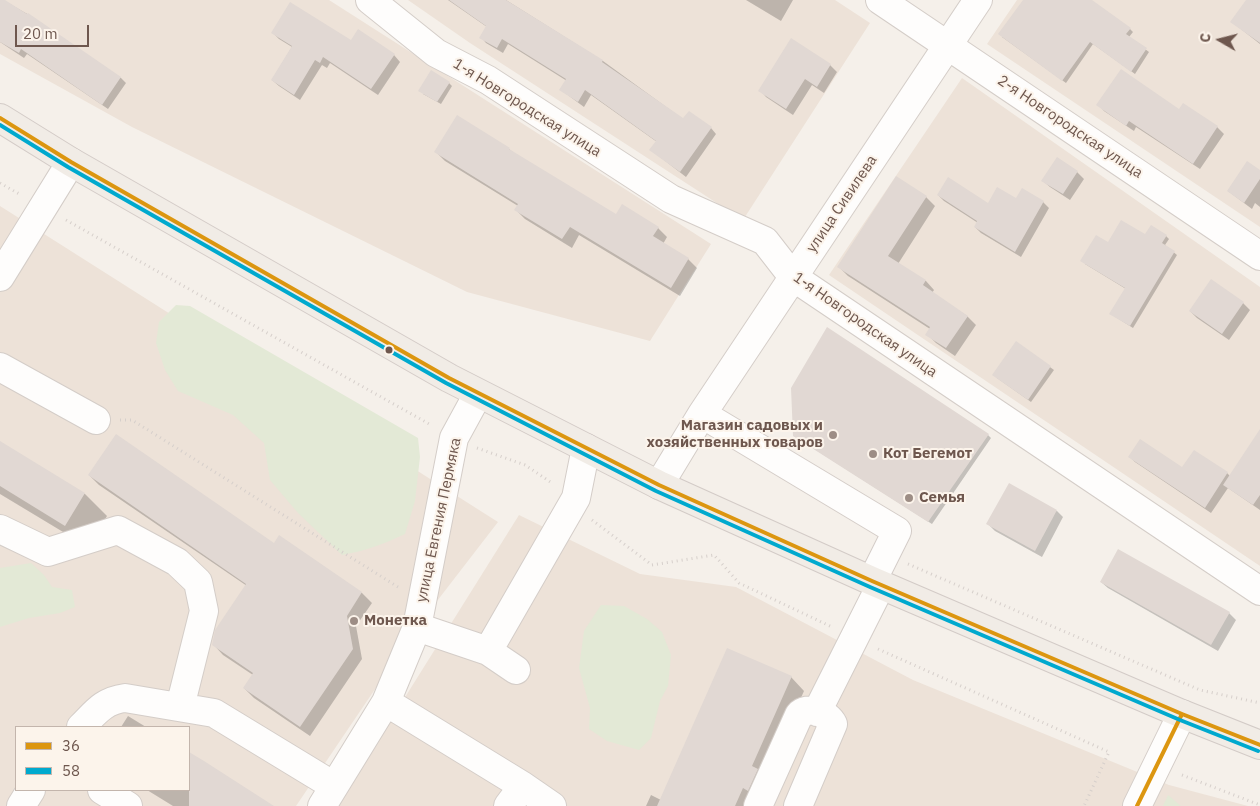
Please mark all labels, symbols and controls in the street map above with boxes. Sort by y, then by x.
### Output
scale bar [18,15,91,47]
north arrow [1195,15,1245,65]
text: 20 m [23,24,58,43]
text: С [1196,32,1215,44]
street label: 1-я Новгородская улица [450,55,604,161]
street label: 2-я Новгородская улица [994,72,1146,182]
street label: улица Сивилева [803,152,881,256]
street label: 1-я Новгородская улица [790,268,940,382]
unlabelled marker [384,345,394,355]
place label: Магазин садовых и хозяйственных товаров [647,417,823,452]
marker: Магазин садовых и хозяйственных товаров [827,429,839,441]
street label: улица Евгения Пермяка [413,436,465,604]
place label: Кот Бегемот [883,445,972,463]
marker: Кот Бегемот [867,448,879,460]
place label: Семья [919,489,965,507]
marker: Семья [903,492,915,504]
place label: Монетка [364,612,427,630]
marker: Монетка [348,615,360,627]
legend [15,726,190,791]
text: 36 [62,736,80,755]
text: 58 [62,761,80,780]

